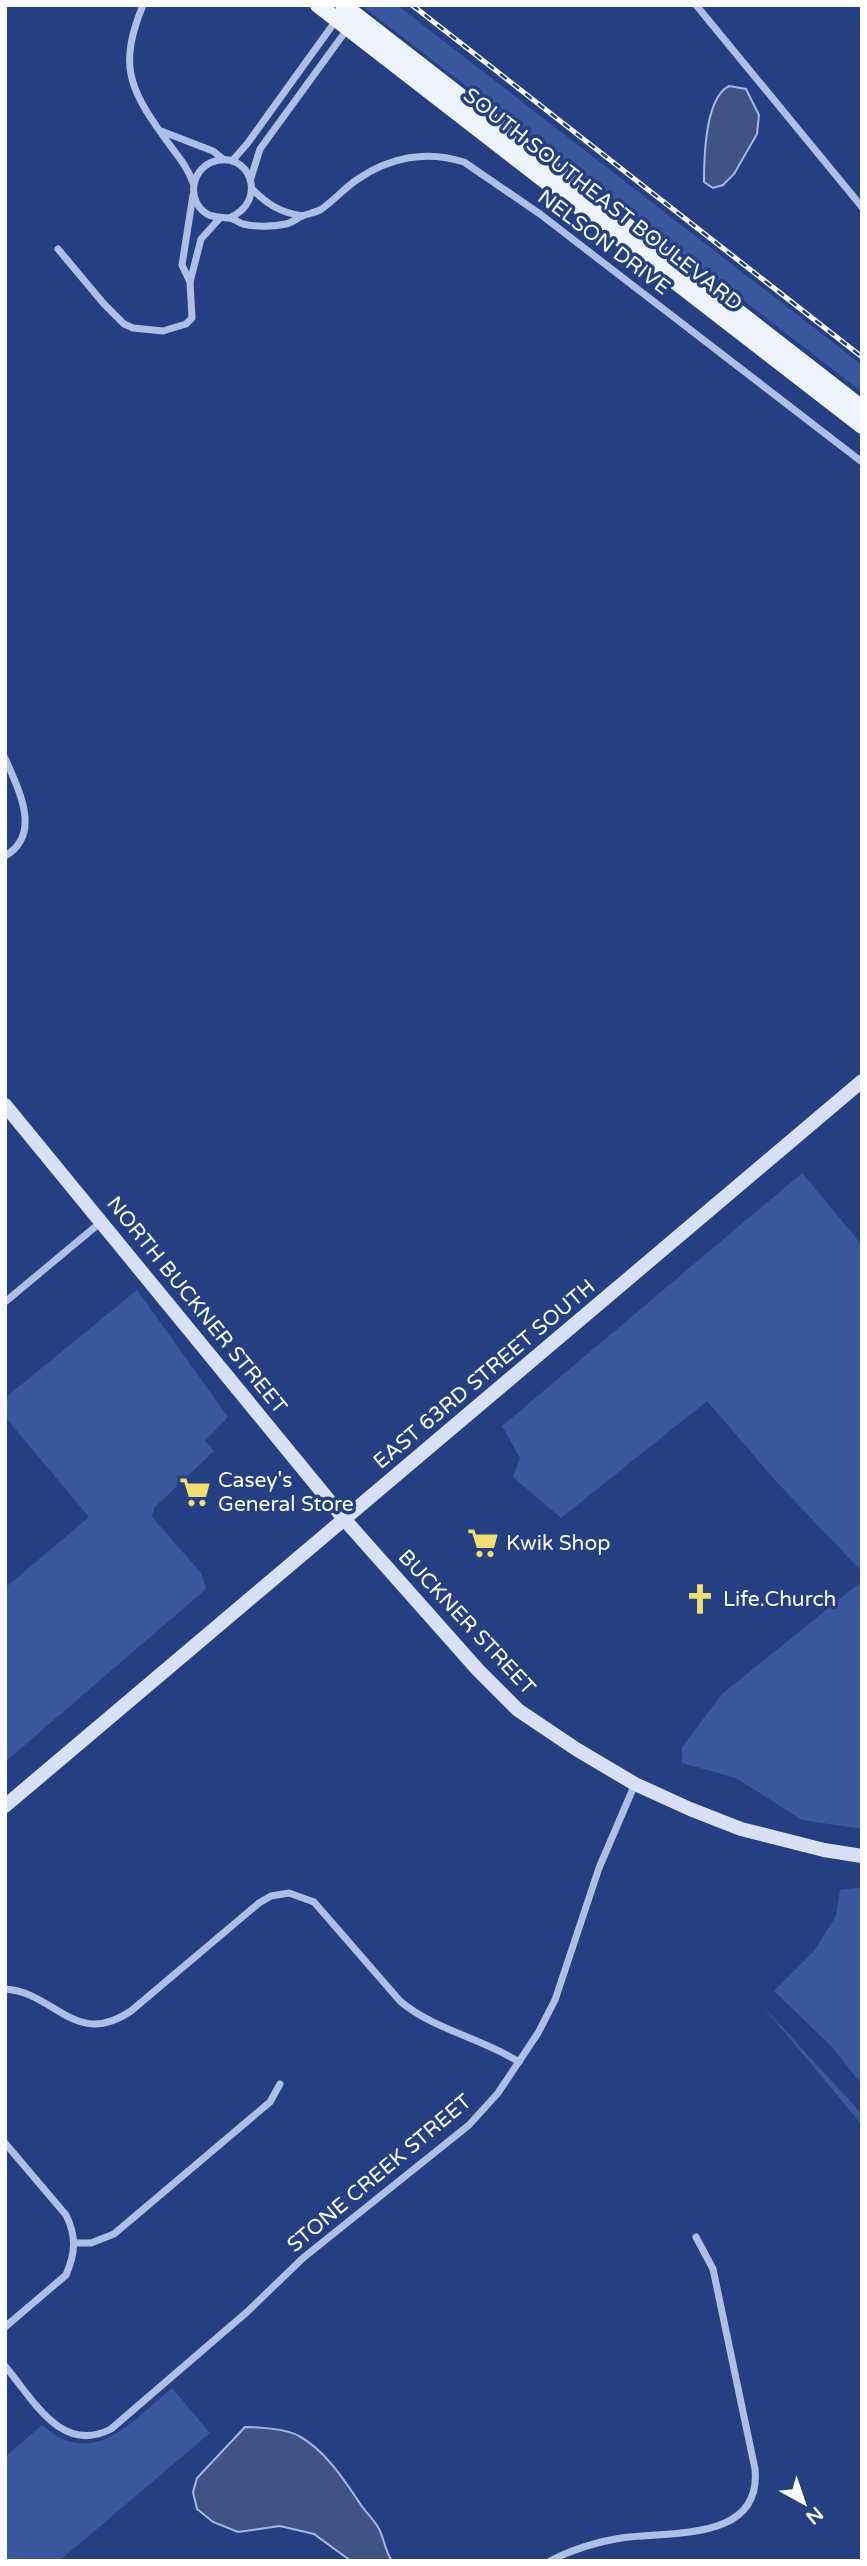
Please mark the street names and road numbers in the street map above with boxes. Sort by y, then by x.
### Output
street label: SOUTH SOUTHEAST BOULEVARD [458,83,747,316]
street label: NELSON DRIVE [533,184,675,300]
street label: NORTH BUCKNER STREET [101,1192,292,1419]
street label: EAST 63RD STREET SOUTH [368,1274,600,1474]
street label: BUCKNER STREET [393,1545,540,1700]
street label: STONE CREEK STREET [282,2089,477,2258]

